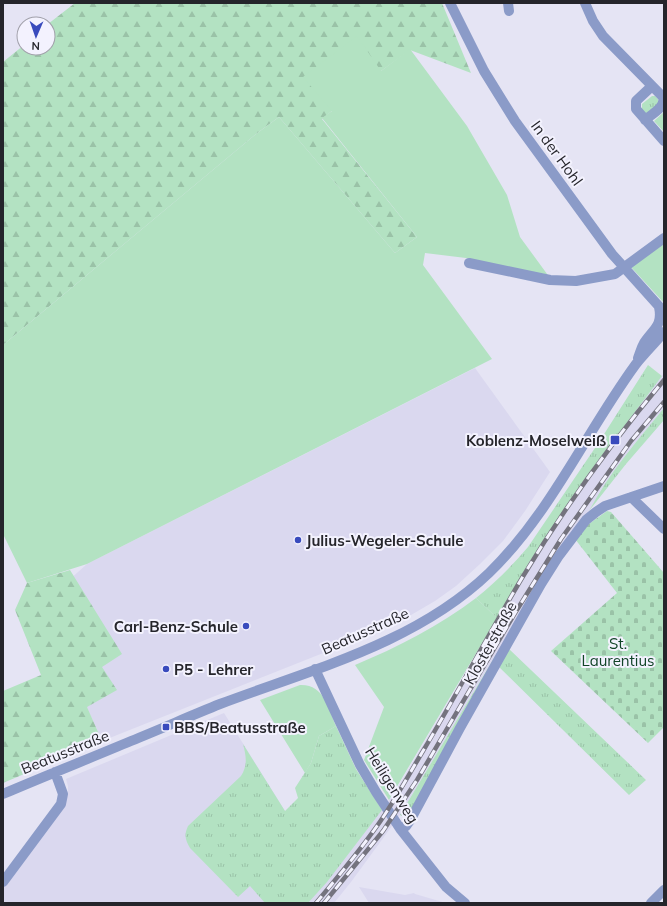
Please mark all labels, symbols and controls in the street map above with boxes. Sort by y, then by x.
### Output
north arrow [16,16,56,56]
text: N [31,39,40,53]
street label: In der Hohl [527,117,587,189]
place label: Koblenz-Moselweiß [466,431,606,450]
marker: Koblenz-Moselweiß [609,434,621,446]
place label: Julius-Wegeler-Schule [306,531,463,550]
marker: Julius-Wegeler-Schule [293,535,303,545]
street label: Klosterstraße [459,598,521,688]
street label: Beatusstraße [318,603,412,659]
place label: Carl-Benz-Schule [114,617,238,636]
marker: Carl-Benz-Schule [241,621,251,631]
park label: St. Laurentius [581,634,655,670]
place label: P5 - Lehrer [174,660,253,679]
marker: P5 - Lehrer [161,664,171,674]
place label: BBS/Beatusstraße [174,718,306,737]
marker: BBS/Beatusstraße [161,722,171,732]
street label: Beatusstraße [18,726,112,778]
street label: Heiligenweg [361,743,423,827]

